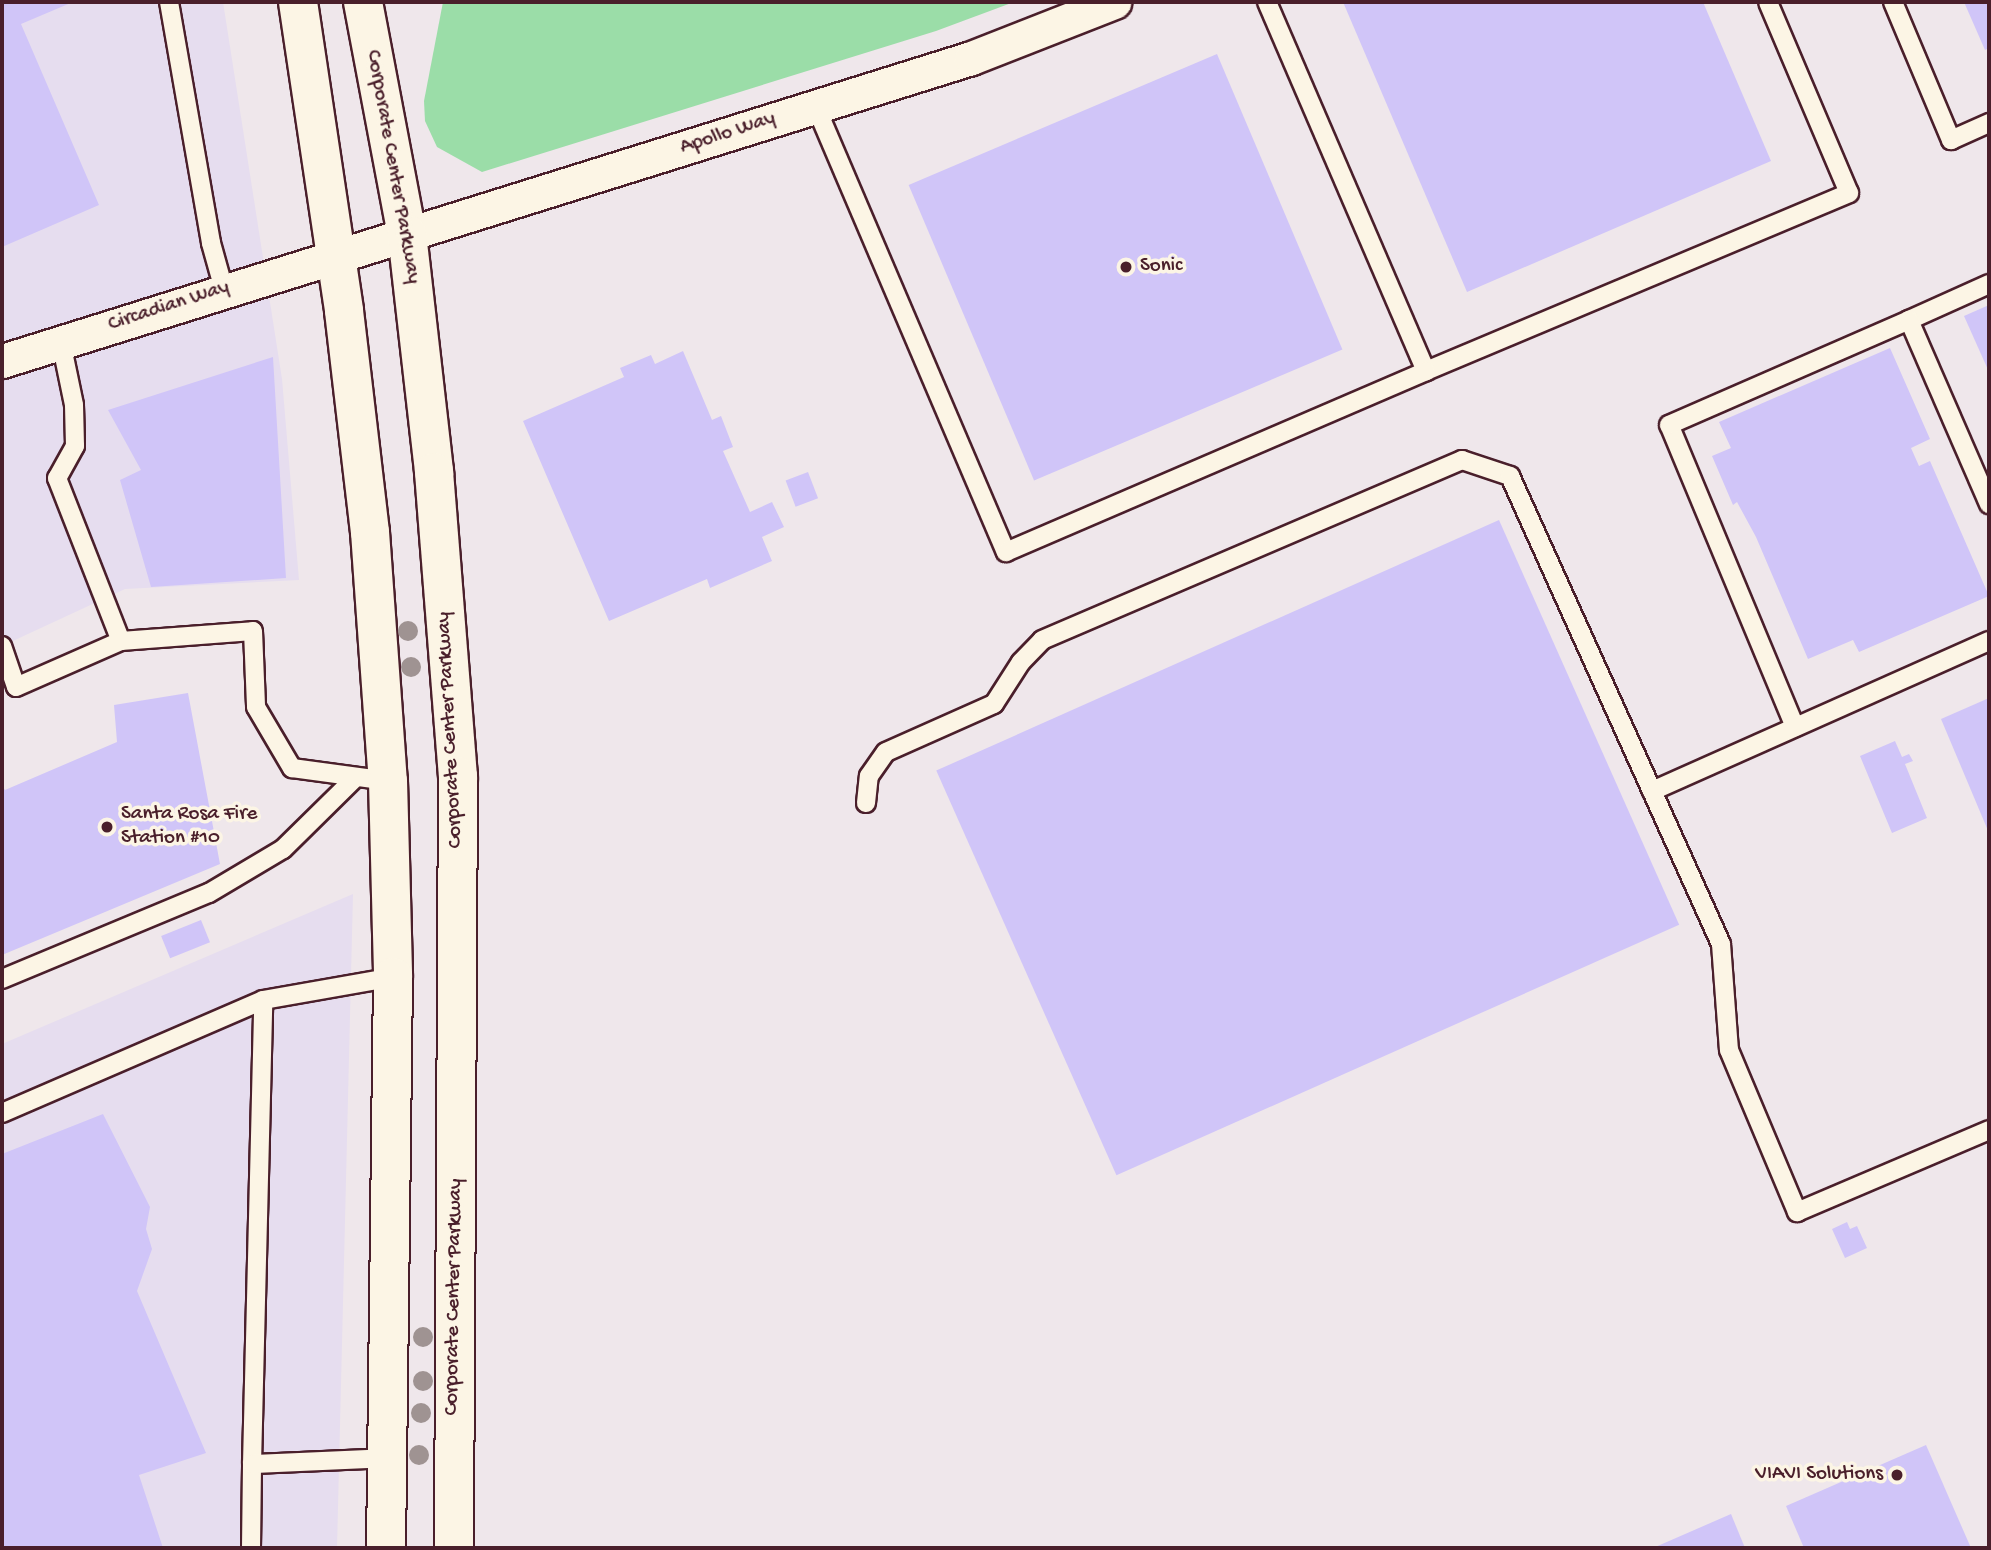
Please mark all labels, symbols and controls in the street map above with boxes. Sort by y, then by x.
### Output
street label: Corporate Center Parkway [359,48,425,286]
street label: Apollo Way [677,107,779,161]
place label: Sonic [1140,254,1182,280]
marker: Sonic [1118,259,1134,275]
street label: Circadian Way [105,276,233,338]
street label: Corporate Center Parkway [432,611,470,849]
place label: Santa Rosa Fire Station #10 [121,802,257,852]
marker: Santa Rosa Fire Station #10 [99,819,115,835]
street label: Corporate Center Parkway [440,1178,470,1416]
place label: VIAVI Solutions [1755,1462,1883,1488]
marker: VIAVI Solutions [1889,1467,1905,1483]

